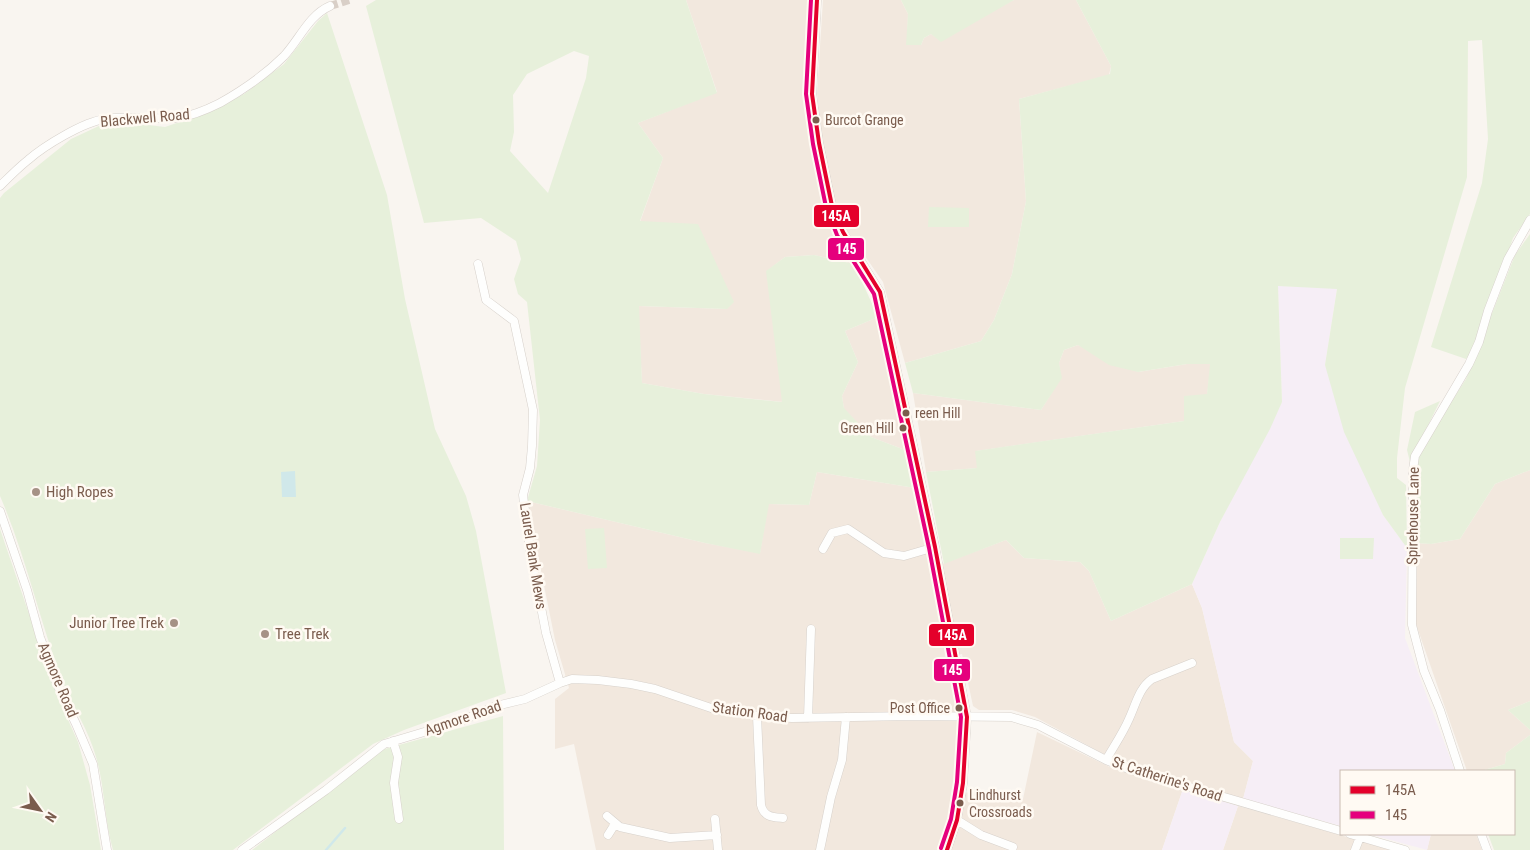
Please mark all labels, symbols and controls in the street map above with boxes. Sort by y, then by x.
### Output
street label: Blackwell Road [100,105,190,131]
place label: Burcot Grange [825,112,904,128]
marker: Burcot Grange [811,115,821,125]
line badge: 145A [813,204,860,228]
text: 145A [821,208,851,224]
line badge: 145 [827,237,865,261]
text: 145 [835,241,857,257]
place label: reen Hill [915,405,961,421]
marker: reen Hill [901,408,911,418]
place label: Green Hill [840,420,894,436]
marker: Green Hill [898,423,908,433]
street label: Spirehouse Lane [1403,467,1423,565]
place label: High Ropes [46,483,114,501]
marker: High Ropes [30,486,42,498]
street label: Laurel Bank Mews [516,501,550,611]
place label: Junior Tree Trek [69,614,164,632]
marker: Junior Tree Trek [168,617,180,629]
line badge: 145A [928,623,975,647]
place label: Tree Trek [275,625,330,643]
text: 145A [937,627,967,643]
marker: Tree Trek [259,628,271,640]
street label: Agmore Road [34,640,82,720]
line badge: 145 [933,658,971,682]
text: 145 [941,662,963,678]
street label: Agmore Road [422,696,504,740]
street label: Station Road [711,698,789,726]
place label: Post Office [890,700,950,716]
marker: Post Office [954,703,964,713]
street label: St Catherine's Road [1110,753,1224,805]
legend [1340,770,1515,835]
text: 145A [1385,781,1416,799]
north arrow [15,785,65,835]
place label: Lindhurst Crossroads [969,787,1032,820]
marker: Lindhurst Crossroads [955,798,965,808]
text: 145 [1385,806,1407,824]
text: N [42,809,60,825]

